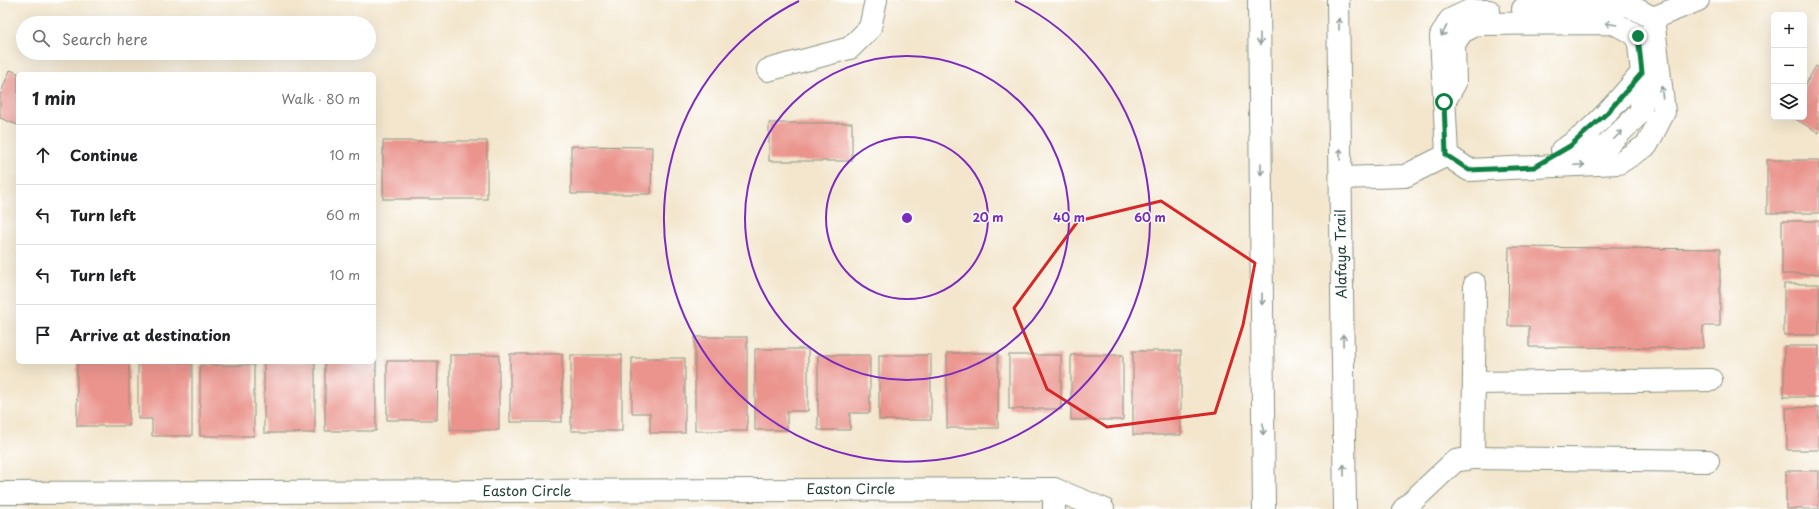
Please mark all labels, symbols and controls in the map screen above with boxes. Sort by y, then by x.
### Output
map controls [1771,12,1807,120]
button: + [1771,12,1807,48]
search box [16,16,376,60]
one-way arrow [1335,18,1342,31]
one-way arrow [1605,20,1618,28]
one-way arrow [1440,25,1447,37]
icon: search [30,27,52,49]
text: Search here [62,27,148,50]
route end [1629,27,1647,45]
one-way arrow [1256,32,1264,45]
button: − [1771,48,1807,84]
button: layers [1771,84,1807,120]
text: 1 min [32,85,76,111]
one-way arrow [1658,86,1666,99]
text: Walk · 80 m [282,89,360,108]
route start [1435,93,1453,111]
one-way arrow [1613,130,1623,140]
text: Continue [70,143,138,166]
icon: ahead [32,144,54,166]
text: 10 m [330,145,360,164]
one-way arrow [1336,148,1344,161]
one-way arrow [1572,161,1585,169]
one-way arrow [1257,162,1265,175]
text: Turn left [70,203,136,226]
icon: left [32,204,54,226]
text: 60 m [326,205,360,224]
text: 20 m [972,208,1004,226]
text: 40 m [1053,208,1085,226]
text: 60 m [1134,208,1166,226]
street label: Alafaya Trail [1329,209,1352,299]
centre of rings [900,211,914,225]
text: Turn left [70,263,136,286]
icon: left [32,264,54,286]
text: 10 m [330,265,360,284]
one-way arrow [1258,292,1266,305]
text: Arrive at destination [70,323,231,346]
icon: arrive [32,324,54,346]
one-way arrow [1339,334,1346,347]
one-way arrow [1259,422,1267,435]
one-way arrow [1340,464,1348,477]
street label: Easton Circle [807,478,896,499]
street label: Easton Circle [483,480,572,501]

